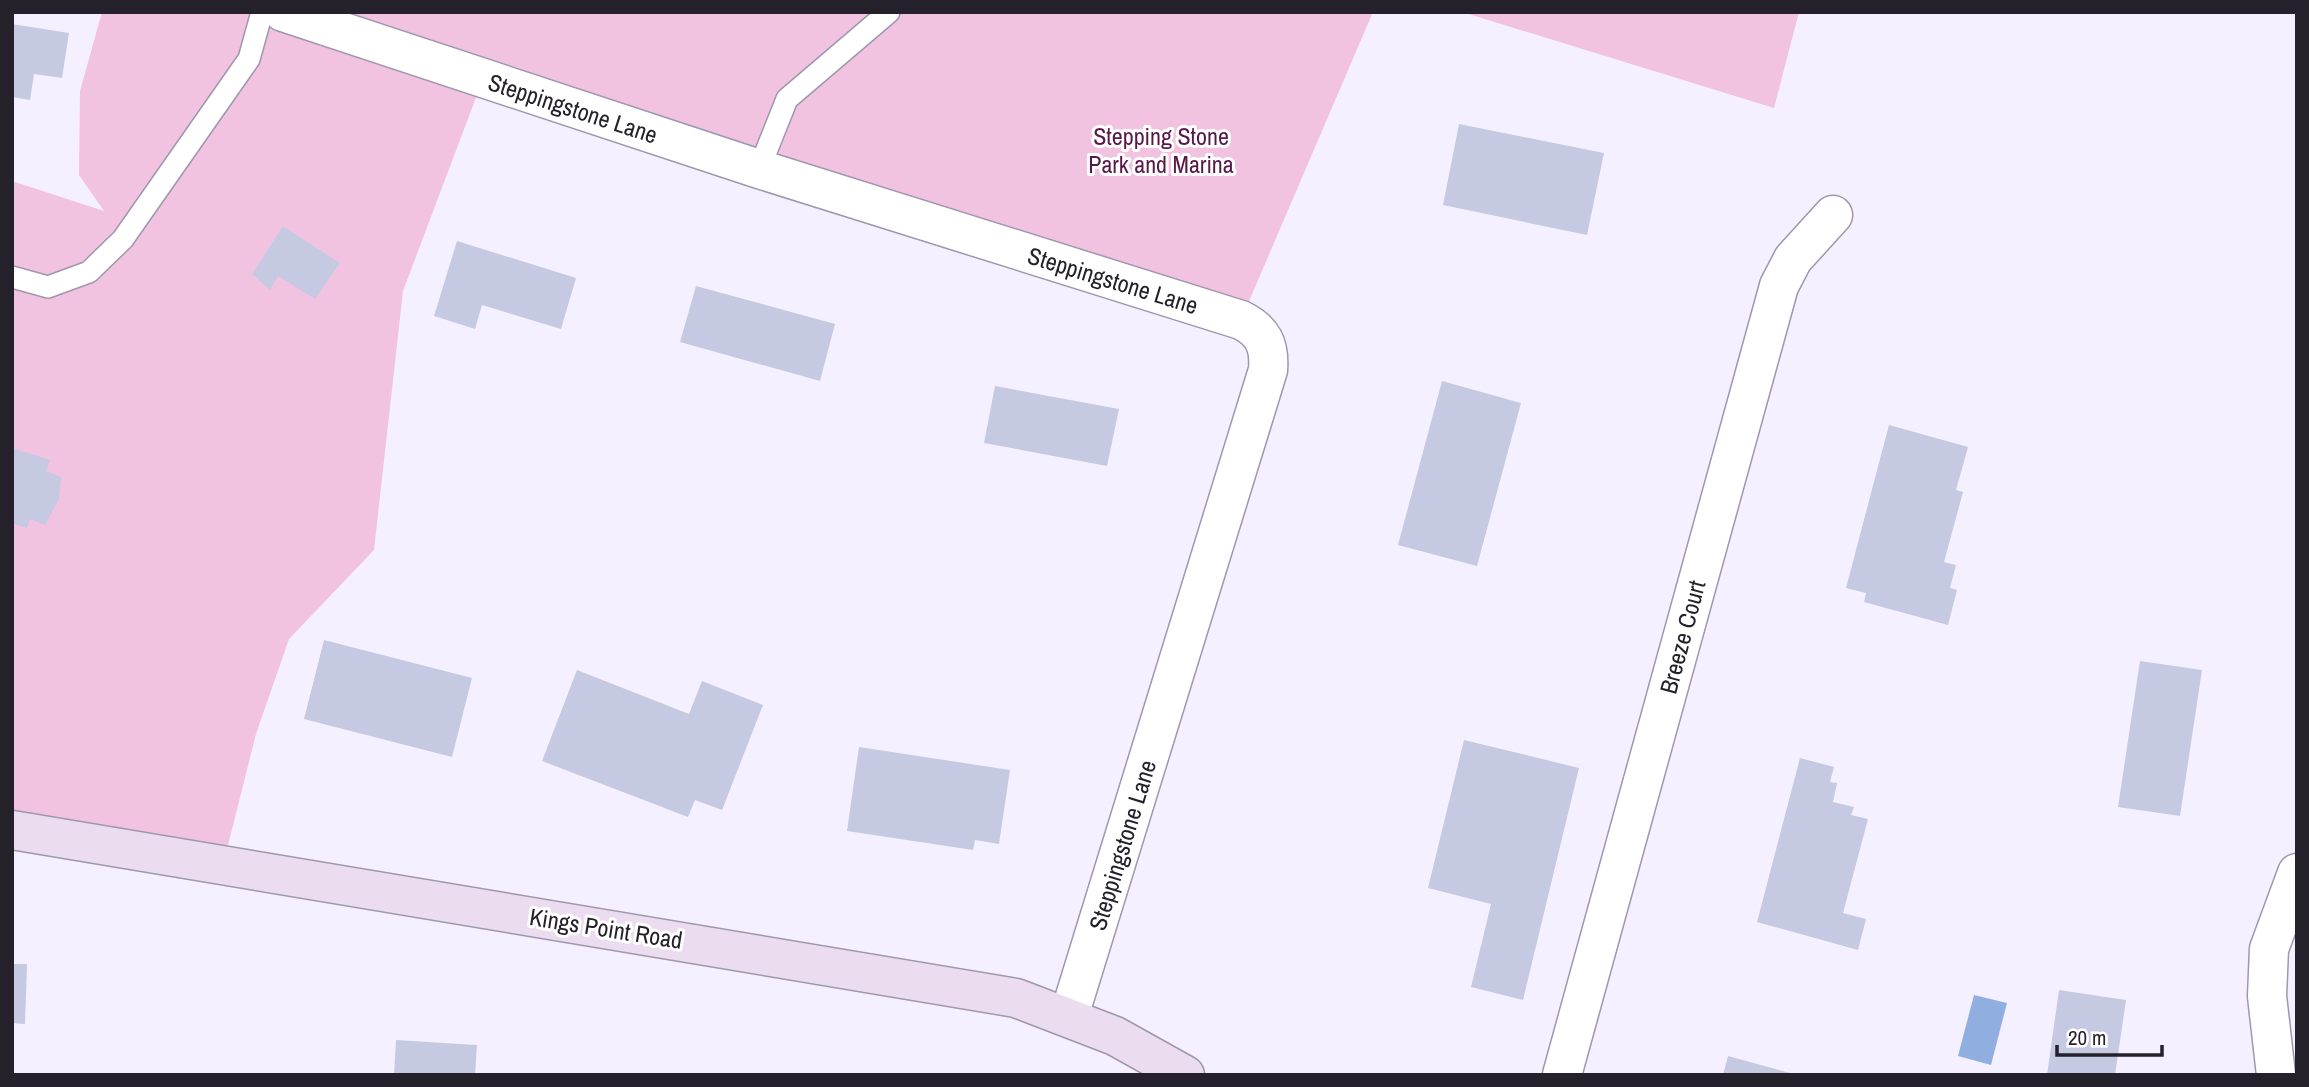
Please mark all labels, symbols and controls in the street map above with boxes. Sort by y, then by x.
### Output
street label: Steppingstone Lane [484,66,662,150]
park label: Stepping Stone Park and Marina [1088,120,1234,180]
street label: Steppingstone Lane [1024,239,1202,321]
street label: Breeze Court [1652,576,1713,697]
street label: Steppingstone Lane [1081,756,1163,934]
street label: Kings Point Road [527,900,685,956]
scale bar [2057,1014,2162,1058]
text: 20 m [2068,1023,2106,1052]

